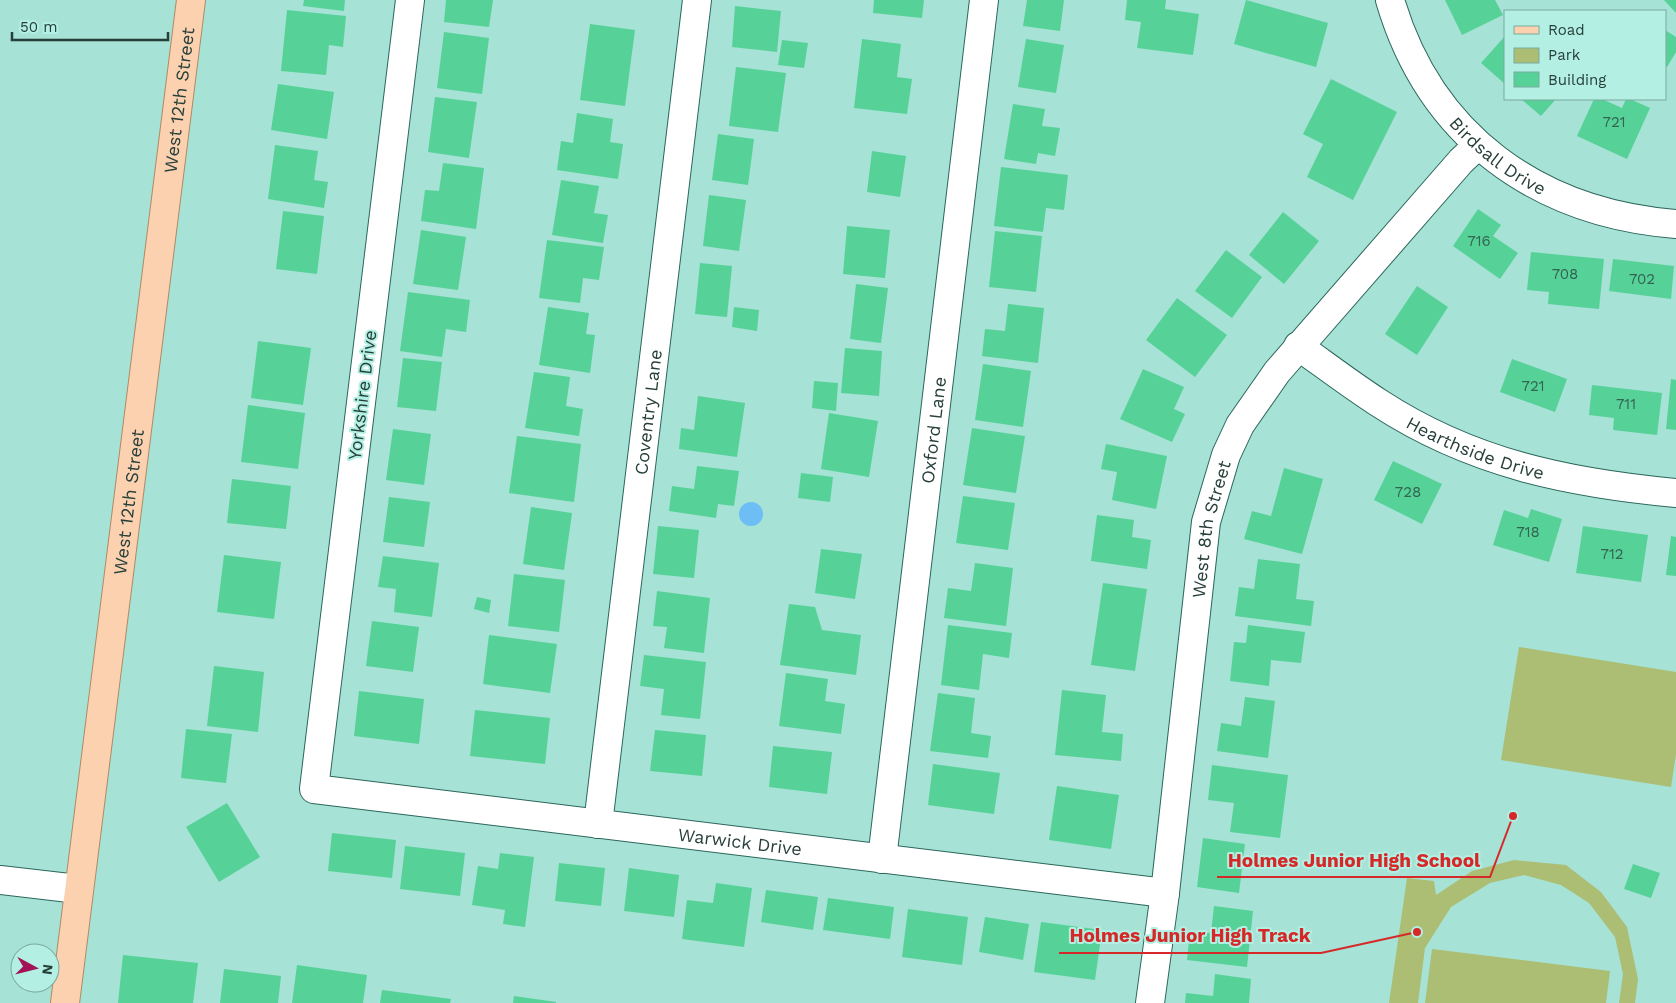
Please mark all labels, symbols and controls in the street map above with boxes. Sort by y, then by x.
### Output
scale bar [12,10,169,42]
legend [1504,10,1666,100]
text: 50 m [20,18,57,36]
text: Road [1548,21,1585,39]
street label: West 12th Street [159,26,198,174]
text: Park [1548,46,1581,64]
text: Building [1548,71,1606,89]
street label: Birdsall Drive [1446,112,1550,199]
house number: 721 [1602,113,1626,131]
house number: 716 [1467,232,1491,250]
house number: 708 [1552,265,1578,283]
house number: 702 [1629,270,1655,288]
street label: Yorkshire Drive [344,329,380,461]
street label: Coventry Lane [630,348,665,476]
street label: Oxford Lane [916,375,950,485]
house number: 721 [1521,377,1545,395]
house number: 711 [1616,395,1636,413]
street label: Hearthside Drive [1403,411,1547,483]
street label: West 12th Street [108,428,148,576]
street label: West 8th Street [1187,457,1234,599]
house number: 728 [1395,483,1421,501]
house number: 718 [1516,523,1540,541]
house number: 712 [1600,545,1624,563]
street label: Warwick Drive [677,823,803,859]
callout: Holmes Junior High School [1217,843,1490,877]
text: Holmes Junior High School [1228,849,1481,872]
callout: Holmes Junior High Track [1059,919,1321,953]
text: Holmes Junior High Track [1069,924,1311,947]
north arrow [10,943,60,993]
text: N [39,963,56,976]

